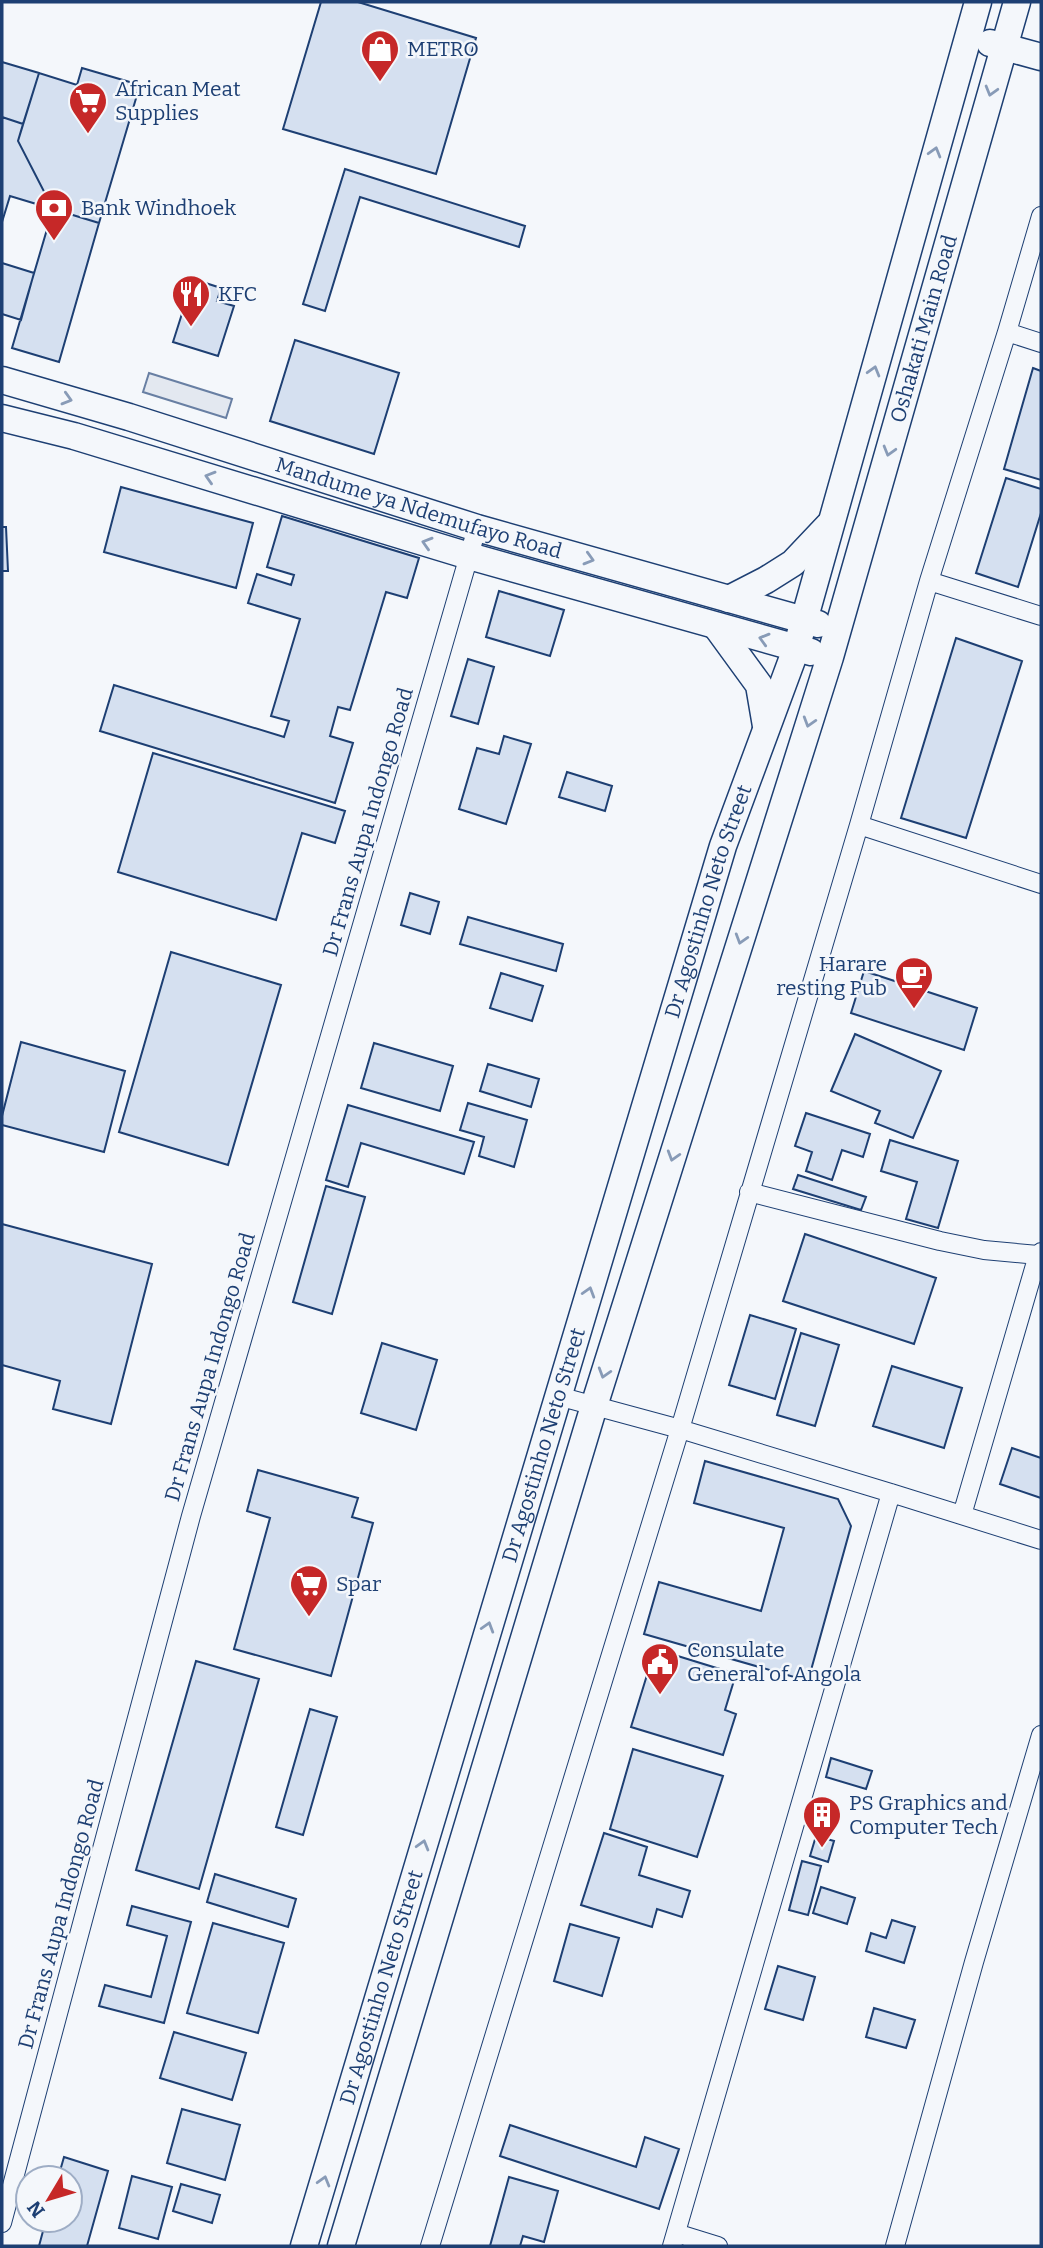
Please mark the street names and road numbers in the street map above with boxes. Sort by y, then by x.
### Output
street label: Oshakati Main Road [885,232,963,426]
street label: Mandume ya Ndemufayo Road [272,452,565,564]
street label: Dr Frans Aupa Indongo Road [317,685,419,959]
street label: Dr Agostinho Neto Street [659,781,758,1021]
street label: Dr Frans Aupa Indongo Road [159,1230,261,1504]
street label: Dr Agostinho Neto Street [496,1324,591,1565]
street label: Dr Frans Aupa Indongo Road [12,1776,110,2052]
street label: Dr Agostinho Neto Street [334,1867,429,2108]

